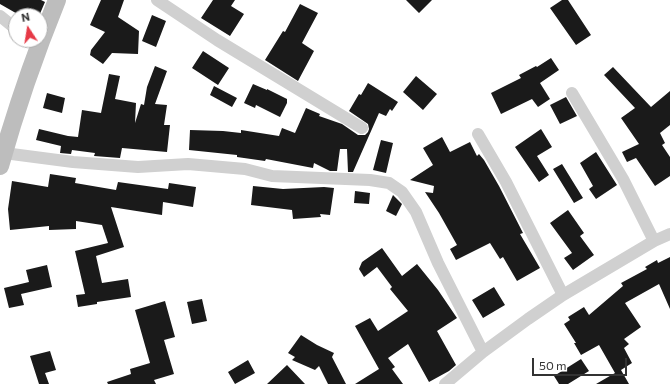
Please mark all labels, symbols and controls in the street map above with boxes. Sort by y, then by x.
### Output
north arrow [8,8,48,48]
text: N [20,10,31,24]
scale bar [534,350,629,376]
text: 50 m [539,358,567,372]

